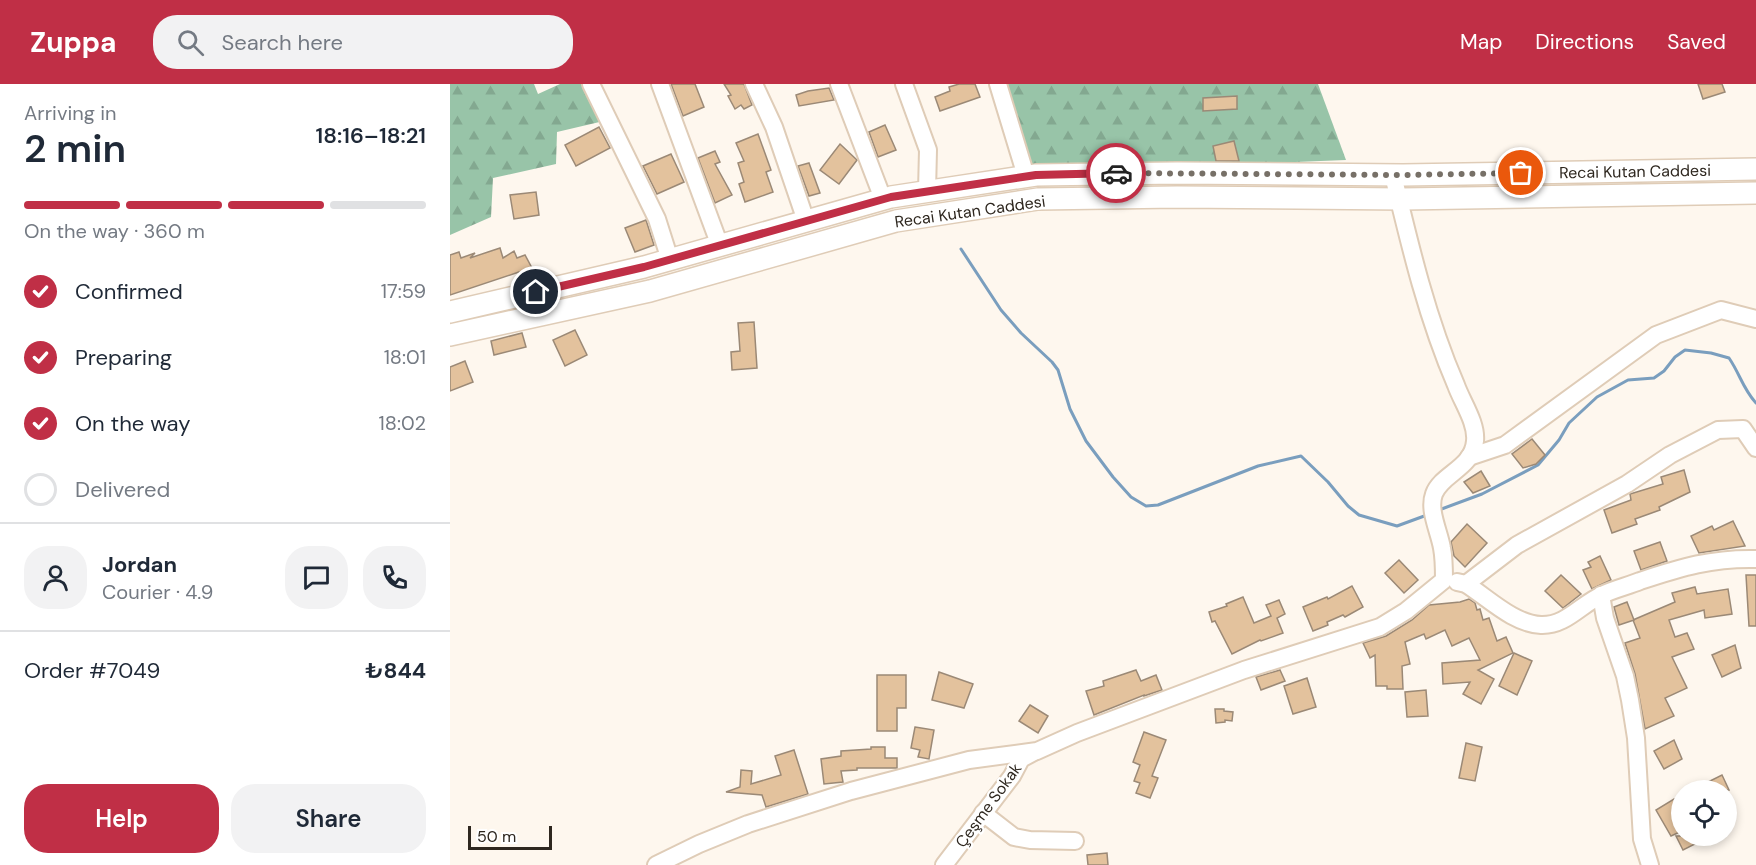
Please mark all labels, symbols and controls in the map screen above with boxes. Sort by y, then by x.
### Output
search box [153,15,573,69]
text: Zuppa [30,24,117,61]
icon: search [174,26,207,59]
text: Search here [222,28,343,57]
text: Map [1460,28,1502,56]
text: Directions [1535,28,1634,56]
text: Saved [1667,28,1726,56]
text: Arriving in [24,100,116,126]
text: 18:16–18:21 [316,121,426,150]
text: 2 min [24,123,126,174]
courier [1086,143,1146,203]
pin [1495,147,1546,198]
icon: bag [1504,156,1537,189]
icon: car [1100,157,1133,190]
street label: Recai Kutan Caddesi [1559,160,1711,183]
street label: Recai Kutan Caddesi [893,191,1047,232]
text: On the way · 360 m [24,218,205,244]
pin [510,266,561,317]
icon: check [24,275,57,308]
icon: home [519,275,552,308]
text: Confirmed [75,277,183,306]
text: 17:59 [381,278,426,304]
icon: check [24,341,57,374]
text: Preparing [75,343,172,372]
text: 18:01 [384,344,426,370]
icon: check [24,407,57,440]
text: On the way [75,409,190,438]
text: 18:02 [379,410,426,436]
text: Delivered [75,475,170,504]
button: person [24,546,87,609]
button: chat [285,546,348,609]
button: phone [363,546,426,609]
text: Jordan [102,550,177,579]
text: Courier · 4.9 [102,579,213,605]
text: Order #7049 [24,656,160,685]
text: ₺844 [365,656,426,685]
street label: Çeşme Sokak [951,759,1026,852]
map controls [1671,780,1737,846]
button: locate [1671,780,1737,846]
button: Help [24,784,219,853]
button: Share [231,784,426,853]
scale bar [468,823,552,850]
text: 50 m [477,826,516,847]

